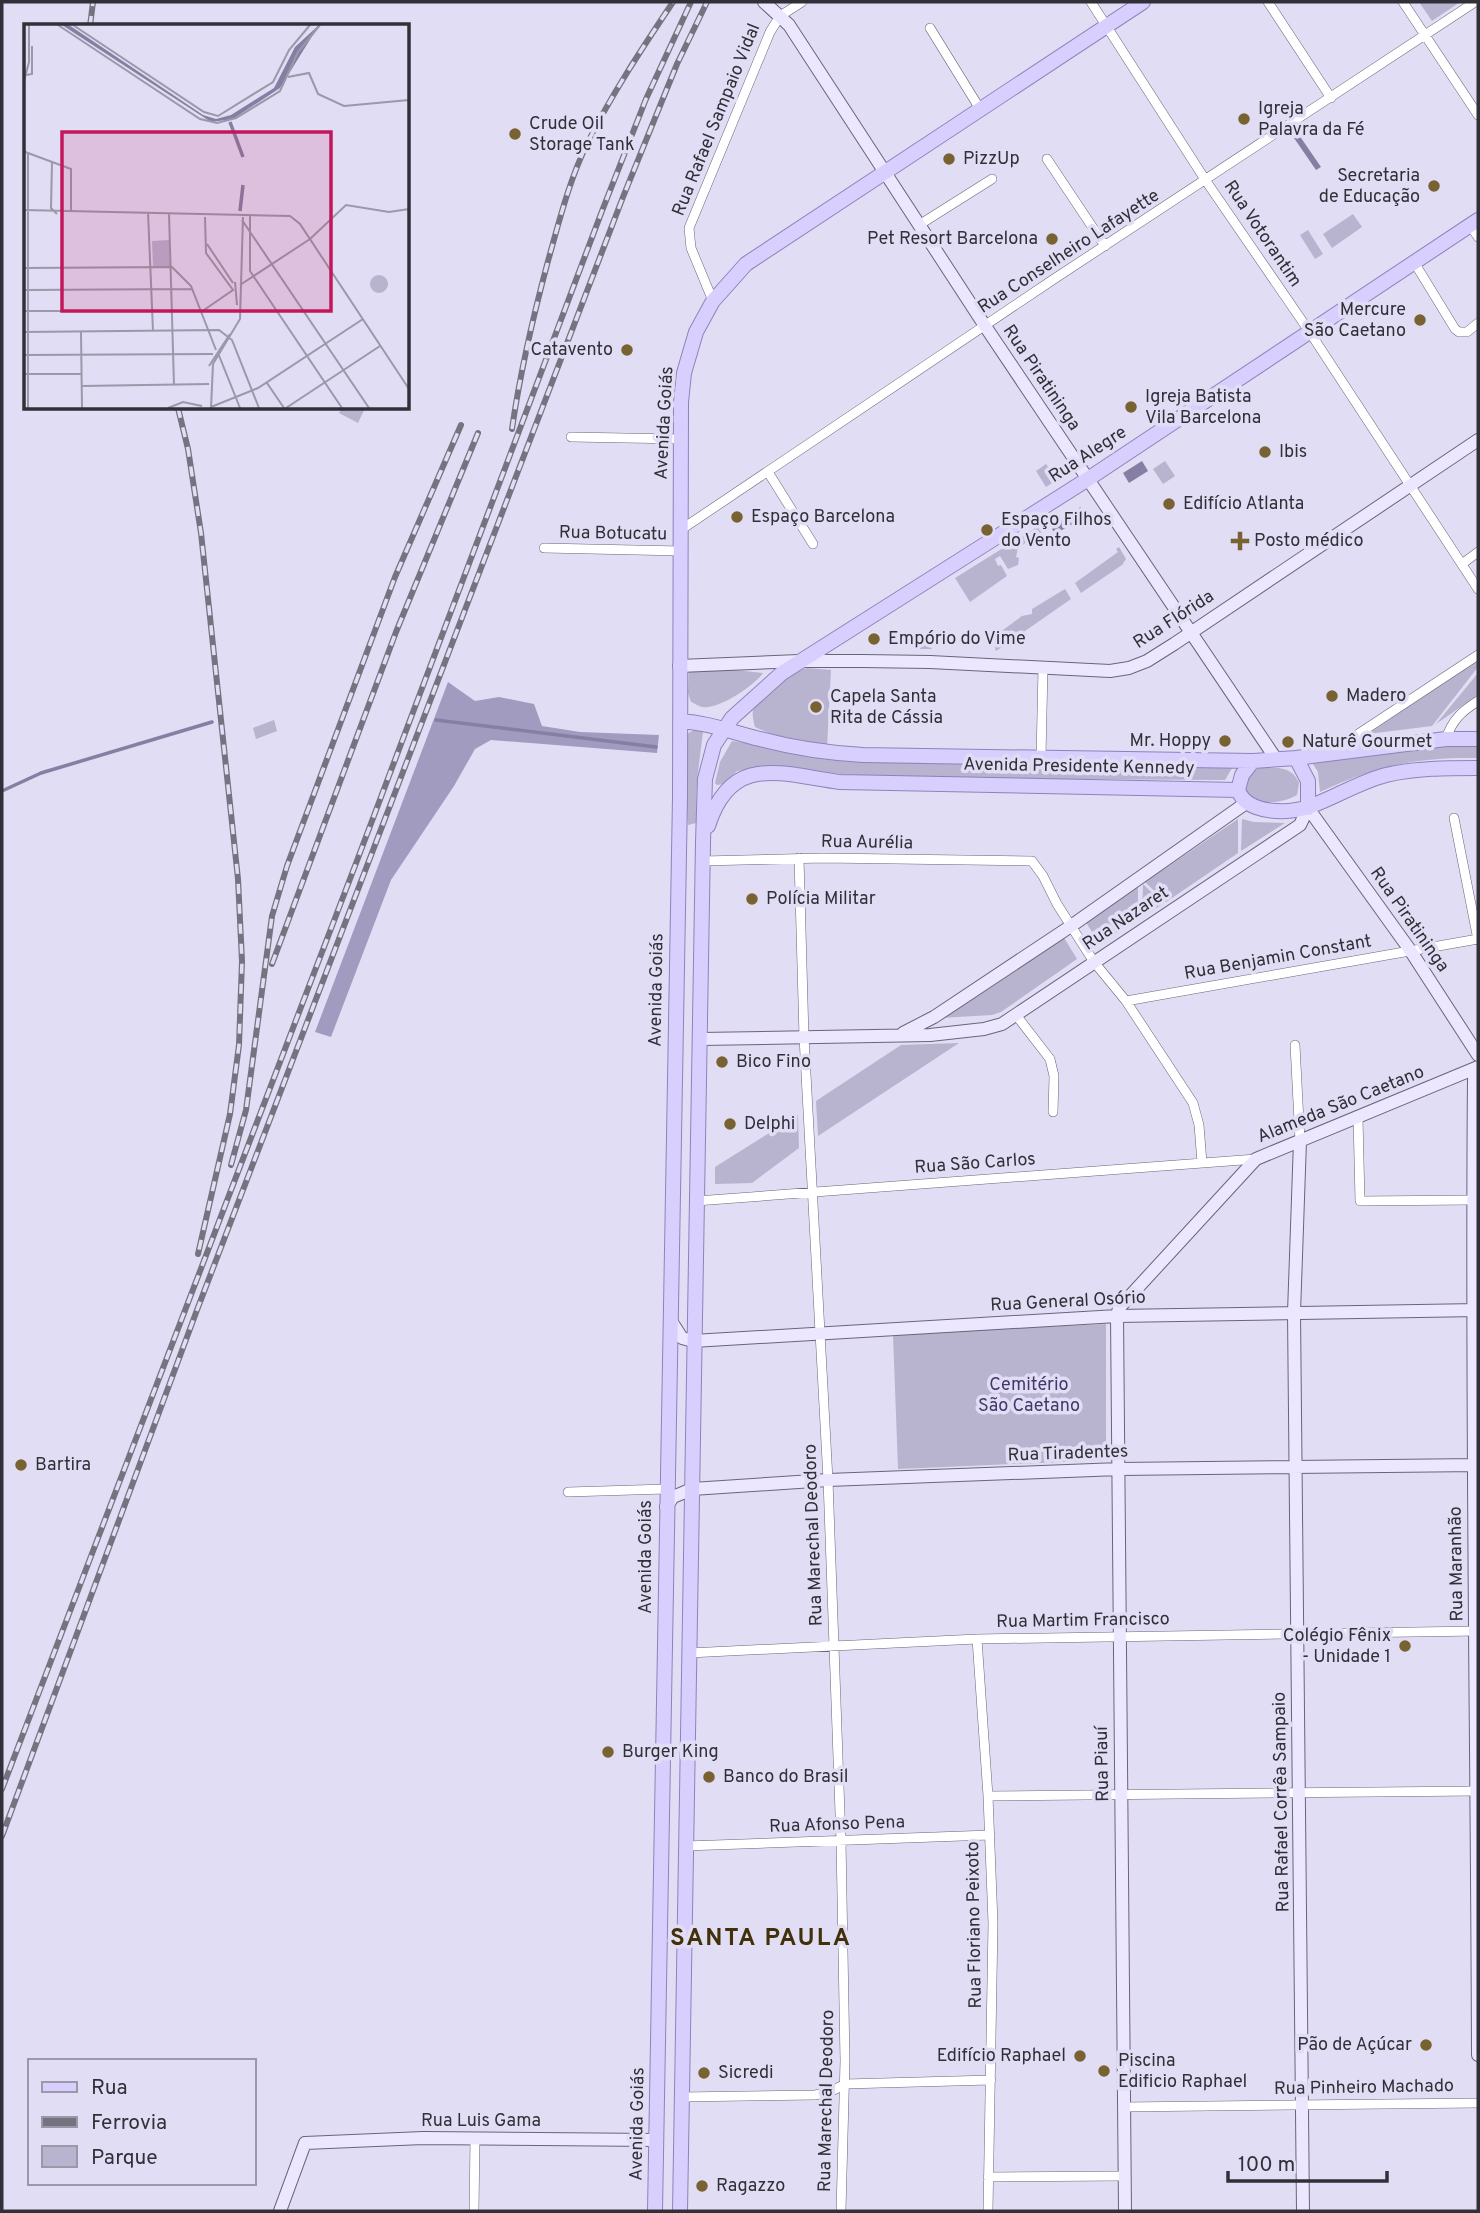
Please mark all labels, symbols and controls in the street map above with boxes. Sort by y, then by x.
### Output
street label: Rua Rafael Sampaio Vidal [668,20,766,220]
inset map [24,24,410,410]
place label: Igreja Palavra da Fé [1258,98,1365,142]
marker: Igreja Palavra da Fé [1236,111,1252,127]
place label: Crude Oil Storage Tank [529,113,635,157]
marker: Crude Oil Storage Tank [507,126,523,142]
place label: PizzUp [963,148,1020,171]
marker: PizzUp [941,151,957,167]
place label: Secretaria de Educação [1319,165,1420,209]
street label: Rua Votorantim [1218,176,1306,292]
marker: Secretaria de Educação [1426,178,1442,194]
street label: Rua Conselheiro Lafayette [974,185,1164,319]
place label: Pet Resort Barcelona [867,228,1038,251]
marker: Pet Resort Barcelona [1044,231,1060,247]
place label: Mercure São Caetano [1304,299,1406,343]
marker: Mercure São Caetano [1412,312,1428,328]
street label: Rua Piratininga [997,320,1085,436]
place label: Catavento [531,339,613,362]
marker: Catavento [619,342,635,358]
street label: Avenida Goiás [651,366,679,480]
place label: Igreja Batista Vila Barcelona [1145,386,1261,430]
marker: Igreja Batista Vila Barcelona [1123,399,1139,415]
street label: Rua Alegre [1045,421,1131,489]
place label: Ibis [1279,441,1307,464]
marker: Ibis [1257,444,1273,460]
place label: Edifício Atlanta [1183,493,1304,516]
marker: Edifício Atlanta [1161,496,1177,512]
place label: Espaço Barcelona [751,506,895,529]
marker: Espaço Barcelona [729,509,745,525]
place label: Espaço Filhos do Vento [1001,509,1112,553]
street label: Rua Botucatu [559,522,667,546]
marker: Espaço Filhos do Vento [979,522,995,538]
place label: Posto médico [1254,530,1364,553]
marker: Posto médico [1232,533,1248,549]
street label: Rua Flórida [1129,585,1219,655]
place label: Empório do Vime [888,628,1026,651]
marker: Empório do Vime [866,631,882,647]
place label: Madero [1346,685,1406,708]
place label: Capela Santa Rita de Cássia [830,686,943,730]
marker: Madero [1324,688,1340,704]
marker: Capela Santa Rita de Cássia [808,699,824,715]
place label: Mr. Hoppy [1130,730,1211,753]
place label: Naturê Gourmet [1302,731,1432,754]
marker: Mr. Hoppy [1217,733,1233,749]
marker: Naturê Gourmet [1280,734,1296,750]
street label: Avenida Presidente Kennedy [963,753,1195,781]
street label: Rua Aurélia [821,831,913,855]
street label: Rua Piratininga [1364,863,1454,977]
street label: Rua Nazaret [1079,882,1173,956]
place label: Polícia Militar [766,888,876,911]
marker: Polícia Militar [744,891,760,907]
street label: Rua Benjamin Constant [1183,930,1373,986]
street label: Avenida Goiás [645,933,669,1047]
place label: Bico Fino [736,1051,811,1074]
marker: Bico Fino [714,1054,730,1070]
street label: Alameda São Caetano [1254,1061,1428,1149]
place label: Delphi [744,1113,795,1136]
marker: Delphi [722,1116,738,1132]
street label: Rua São Carlos [914,1148,1036,1180]
street label: Rua General Osório [990,1286,1146,1318]
park label: Cemitério São Caetano [978,1374,1080,1418]
street label: Rua Tiradentes [1007,1440,1129,1468]
street label: Rua Marechal Deodoro [799,1443,829,1627]
place label: Bartira [35,1454,91,1477]
marker: Bartira [13,1457,29,1473]
street label: Avenida Goiás [635,1500,658,1614]
street label: Rua Maranhão [1444,1506,1470,1622]
street label: Rua Martim Francisco [996,1608,1170,1634]
place label: Colégio Fênix - Unidade 1 [1283,1625,1391,1669]
marker: Colégio Fênix - Unidade 1 [1397,1638,1413,1654]
street label: Rua Rafael Corrêa Sampaio [1269,1691,1295,1913]
street label: Rua Piauí [1091,1725,1115,1802]
place label: Burger King [622,1741,719,1764]
marker: Burger King [600,1744,616,1760]
place label: Banco do Brasil [723,1766,849,1789]
marker: Banco do Brasil [701,1769,717,1785]
street label: Rua Afonso Pena [769,1811,905,1839]
street label: Rua Floriano Peixoto [962,1841,988,2009]
district label: SANTA PAULA [670,1924,852,1954]
street label: Rua Marechal Deodoro [814,2010,840,2192]
place label: Pão de Açúcar [1297,2034,1412,2057]
marker: Pão de Açúcar [1418,2037,1434,2053]
place label: Edifício Raphael [937,2045,1066,2068]
marker: Edifício Raphael [1072,2048,1088,2064]
place label: Piscina Edificio Raphael [1118,2050,1247,2094]
legend [28,2059,256,2185]
place label: Sicredi [718,2062,774,2085]
marker: Piscina Edificio Raphael [1096,2063,1112,2079]
marker: Sicredi [696,2065,712,2081]
street label: Avenida Goiás [626,2067,650,2181]
text: Rua [91,2075,128,2102]
street label: Rua Pinheiro Machado [1274,2075,1454,2101]
text: Ferrovia [91,2110,167,2137]
street label: Rua Luis Gama [421,2110,541,2133]
scale bar [1228,2140,1387,2184]
text: Parque [91,2145,158,2172]
text: 100 m [1238,2152,1295,2179]
place label: Ragazzo [716,2175,785,2198]
marker: Ragazzo [694,2178,710,2194]

